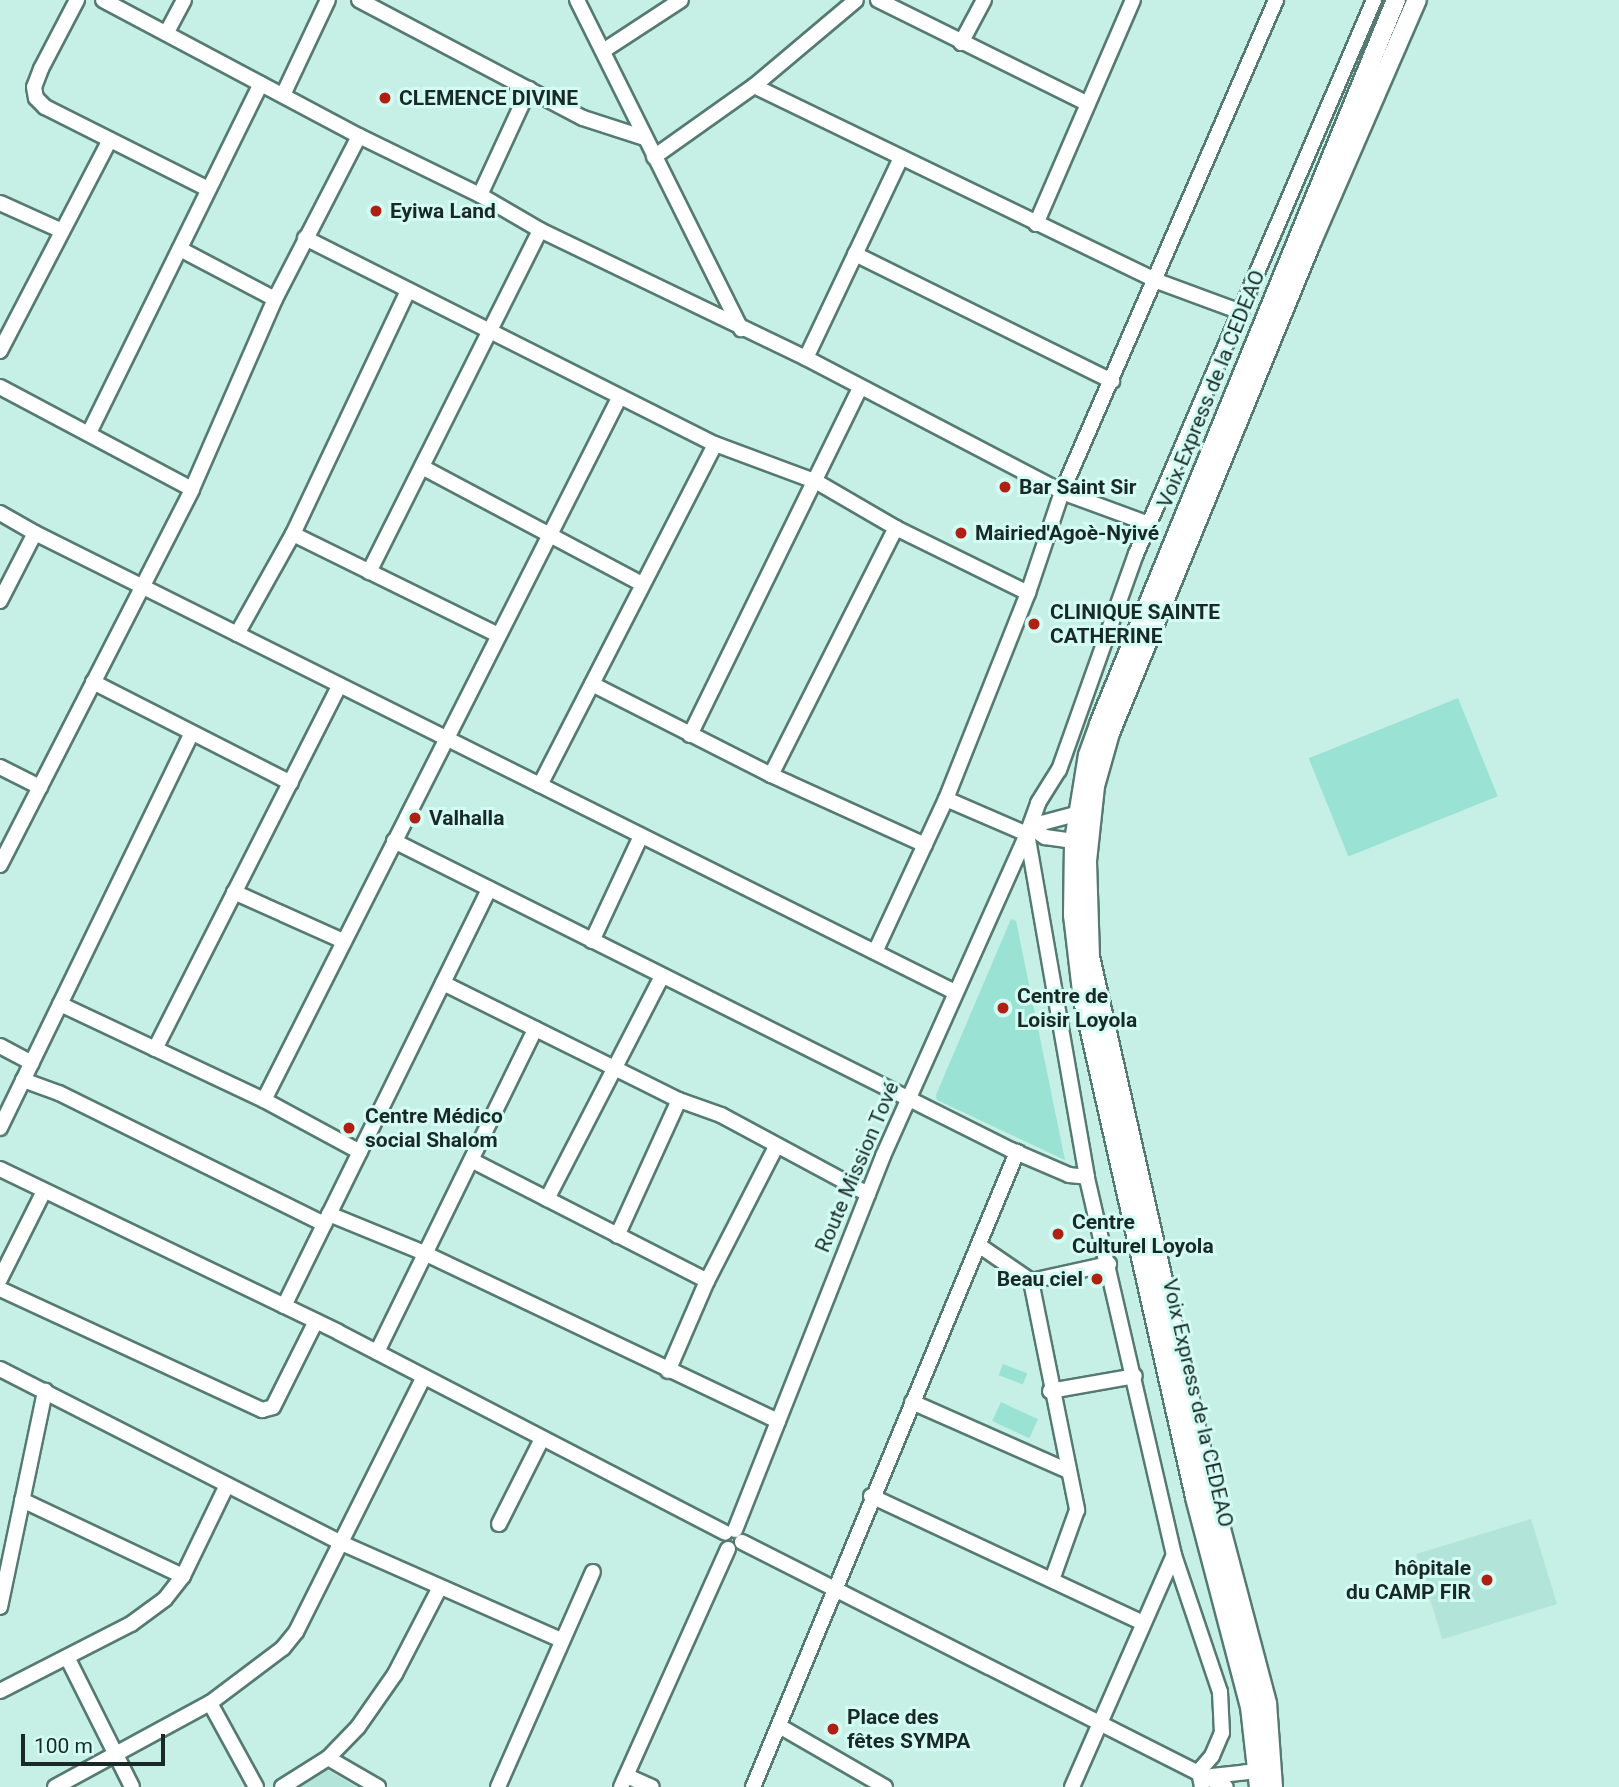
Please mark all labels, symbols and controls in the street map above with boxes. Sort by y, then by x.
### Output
place label: CLEMENCE DIVINE [399,85,578,111]
marker: CLEMENCE DIVINE [377,90,393,106]
place label: Eyiwa Land [390,198,496,224]
marker: Eyiwa Land [368,203,384,219]
street label: Voix Express de la CEDEAO [1152,267,1270,511]
place label: Bar Saint Sir [1019,474,1137,500]
marker: Bar Saint Sir [997,479,1013,495]
place label: Mairied'Agoè-Nyivé [975,520,1159,546]
marker: Mairied'Agoè-Nyivé [953,525,969,541]
place label: CLINIQUE SAINTE CATHERINE [1050,599,1220,649]
marker: CLINIQUE SAINTE CATHERINE [1024,614,1044,634]
place label: Valhalla [429,805,504,831]
marker: Valhalla [407,810,423,826]
place label: Centre de Loisir Loyola [1017,983,1137,1033]
marker: Centre de Loisir Loyola [995,1000,1011,1016]
street label: Route Mission Tové [810,1078,904,1256]
place label: Centre Médico social Shalom [365,1103,503,1153]
marker: Centre Médico social Shalom [339,1118,359,1138]
place label: Centre Culturel Loyola [1072,1209,1214,1259]
marker: Centre Culturel Loyola [1050,1226,1066,1242]
place label: Beau ciel [997,1266,1083,1292]
marker: Beau ciel [1089,1271,1105,1287]
street label: Voix Express de la CEDEAO [1157,1276,1239,1530]
place label: hôpitale du CAMP FIR [1346,1555,1471,1605]
marker: hôpitale du CAMP FIR [1477,1570,1497,1590]
place label: Place des fêtes SYMPA [847,1704,970,1754]
scale bar [24,1720,168,1764]
marker: Place des fêtes SYMPA [825,1721,841,1737]
text: 100 m [34,1734,93,1758]

